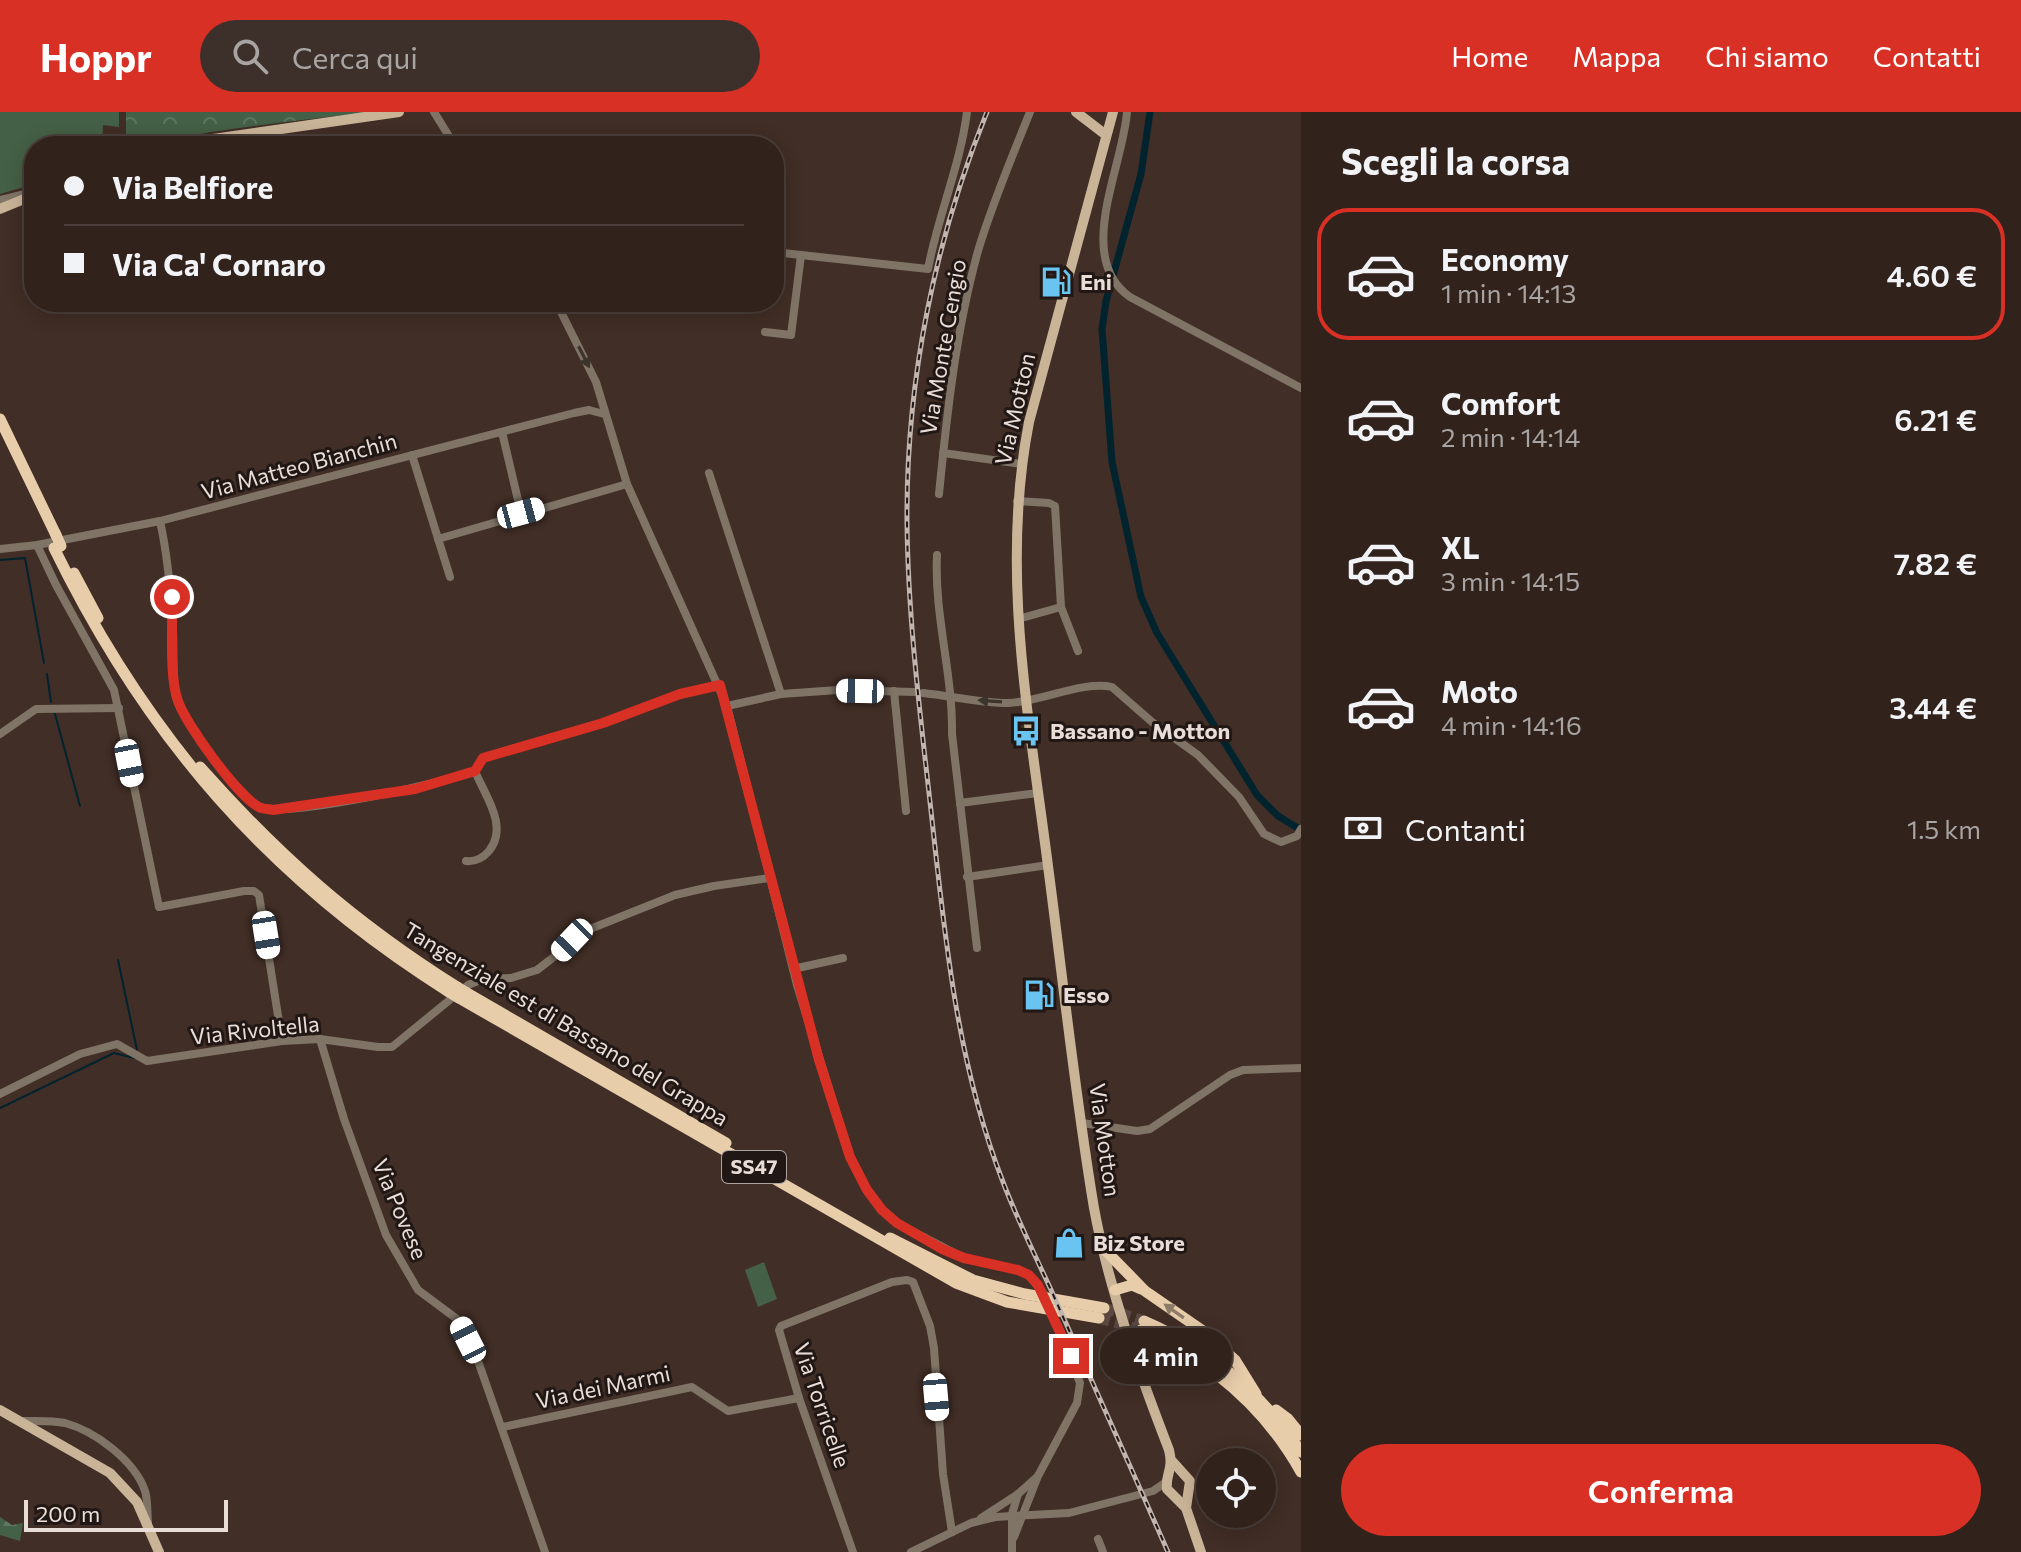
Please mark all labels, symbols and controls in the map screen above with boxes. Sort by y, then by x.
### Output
search box [200,20,760,92]
text: Hoppr [40,33,152,80]
icon: search [228,34,272,78]
text: Cerca qui [292,38,418,75]
text: Home [1451,39,1528,73]
text: Mappa [1572,39,1661,73]
text: Chi siamo [1705,39,1829,73]
text: Contatti [1873,39,1981,73]
text: Scegli la corsa [1341,138,1570,182]
text: Via Belfiore [112,168,273,205]
icon: car [1345,238,1417,310]
text: Economy [1441,240,1569,277]
text: Via Ca' Cornaro [112,245,326,282]
text: 4.60 € [1887,256,1977,293]
street label: Via Monte Cengio [914,257,971,437]
fuel station icon: Eni [1039,265,1073,299]
place label: Eni [1080,268,1112,295]
text: 1 min · 14:13 [1441,277,1576,308]
one-way arrow [577,345,590,368]
street label: Via Motton [989,350,1041,468]
icon: car [1345,382,1417,454]
text: Comfort [1441,384,1560,421]
text: 6.21 € [1894,400,1977,437]
text: 2 min · 14:14 [1441,421,1580,452]
street label: Via Matteo Bianchin [198,426,400,505]
car [495,495,547,531]
icon: car [1345,526,1417,598]
text: XL [1441,528,1480,565]
text: 7.82 € [1894,544,1977,581]
text: 3 min · 14:15 [1441,565,1580,596]
route start [154,579,190,615]
icon: car [1345,670,1417,742]
text: Moto [1441,672,1518,709]
car [836,679,884,703]
text: 3.44 € [1889,688,1977,725]
one-way arrow [977,694,1002,707]
text: 4 min · 14:16 [1441,709,1582,740]
bus stop icon: Bassano - Motton [1009,714,1043,748]
place label: Bassano - Motton [1050,717,1230,744]
car [113,737,145,789]
icon: cash [1341,806,1385,850]
text: Contanti [1405,810,1526,847]
text: 1.5 km [1907,813,1981,844]
car [250,909,282,961]
car [547,914,597,966]
street label: Tangenziale est di Bassano del Grappa [399,916,734,1131]
fuel station icon: Esso [1022,978,1056,1012]
place label: Esso [1063,981,1110,1008]
street label: Via Rivoltella [189,1009,321,1050]
street label: Via Motton [1084,1082,1127,1198]
road number: SS47 [722,1151,786,1183]
street label: Via Povese [367,1154,434,1263]
shop icon: Biz Store [1052,1226,1086,1260]
place label: Biz Store [1093,1229,1185,1256]
one-way arrow [1164,1303,1185,1319]
car [446,1313,490,1367]
callout: 4 min [1099,1328,1231,1384]
route end [1053,1338,1089,1374]
street label: Via Torricelle [788,1339,856,1471]
text: 4 min [1133,1340,1199,1371]
street label: Via dei Marmi [533,1359,673,1414]
car [922,1372,950,1422]
button: Conferma [1341,1444,1981,1536]
map controls [1196,1448,1276,1528]
button: locate [1196,1448,1276,1528]
scale bar [24,1496,228,1532]
text: 200 m [36,1500,100,1527]

